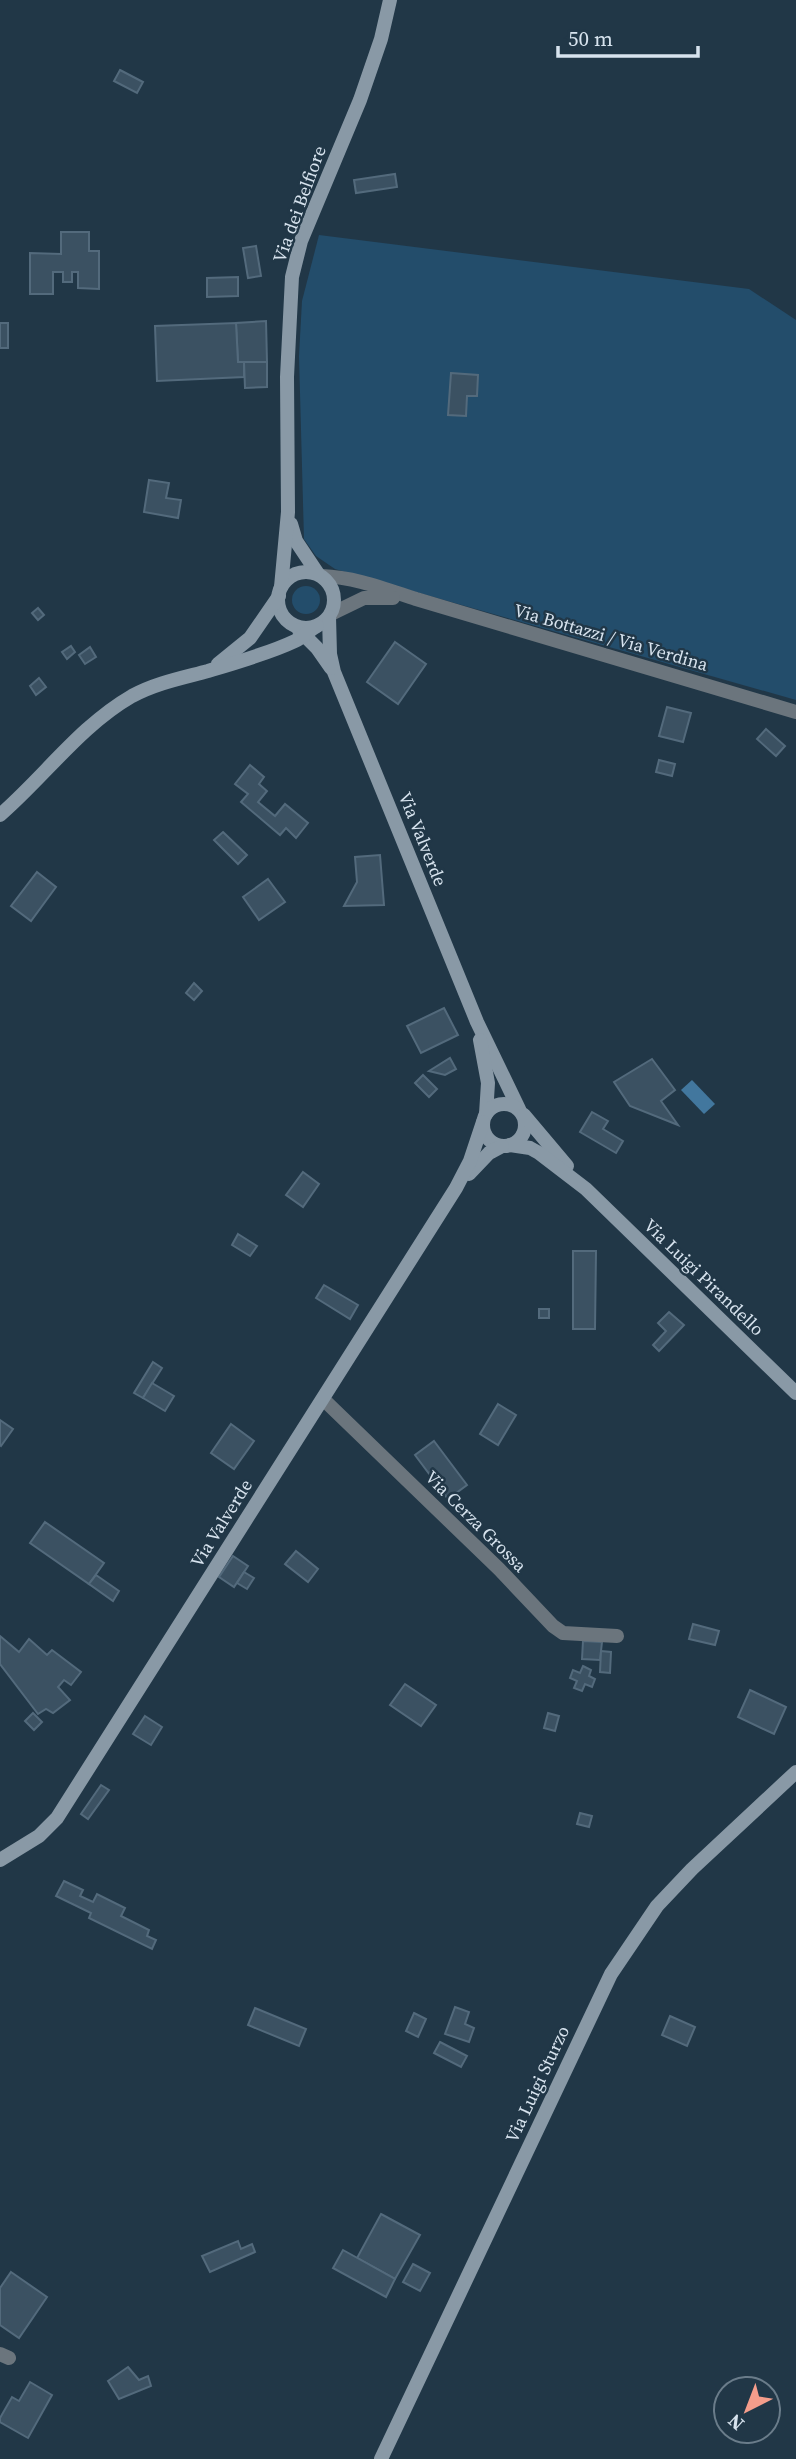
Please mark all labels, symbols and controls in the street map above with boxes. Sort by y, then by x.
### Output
scale bar [558,14,698,58]
text: 50 m [568,24,613,53]
street label: Via dei Belfiore [266,142,332,266]
street label: Via Bottazzi / Via Verdina [511,597,712,677]
street label: Via Valverde [393,788,453,890]
street label: Via Luigi Pirandello [638,1213,770,1341]
street label: Via Cerza Grossa [420,1465,533,1578]
street label: Via Valverde [184,1474,258,1572]
street label: Via Luigi Sturzo [499,2021,575,2147]
north arrow [712,2375,782,2445]
text: N [722,2408,749,2437]

